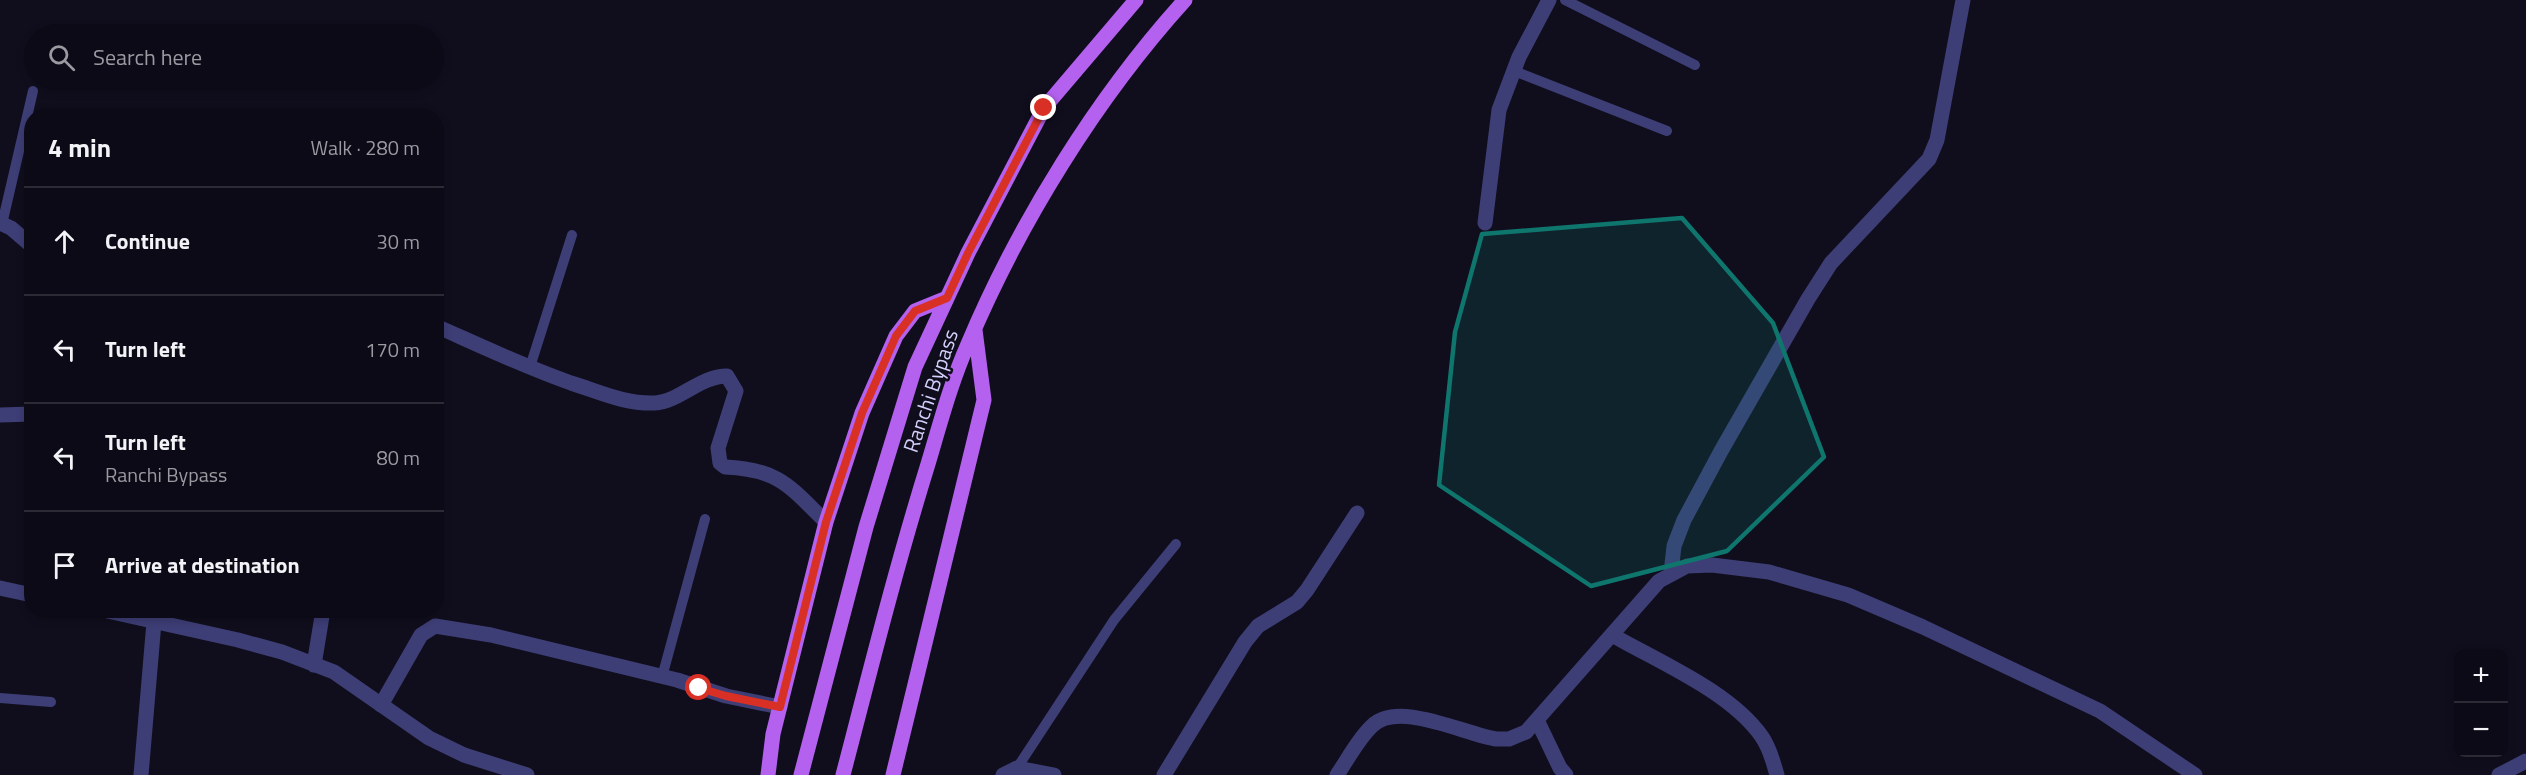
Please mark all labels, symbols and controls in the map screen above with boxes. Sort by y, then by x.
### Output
search box [24,24,444,90]
text: Search here [93,40,202,74]
icon: search [45,41,78,74]
route end [1030,94,1056,120]
text: 4 min [48,128,111,167]
text: Walk · 280 m [311,132,420,163]
text: Continue [105,224,190,258]
icon: ahead [48,225,81,258]
text: 30 m [376,226,420,257]
street label: Ranchi Bypass [894,325,966,457]
text: Turn left [105,332,186,366]
icon: left [48,333,81,366]
text: 170 m [365,334,420,365]
text: Turn left [105,425,186,459]
icon: left [48,441,81,474]
text: 80 m [376,442,420,473]
text: Ranchi Bypass [105,459,227,490]
text: Arrive at destination [105,548,300,582]
icon: arrive [48,549,81,582]
map controls [2454,649,2508,757]
button: + [2454,649,2508,703]
route start [685,674,711,700]
button: − [2454,703,2508,757]

